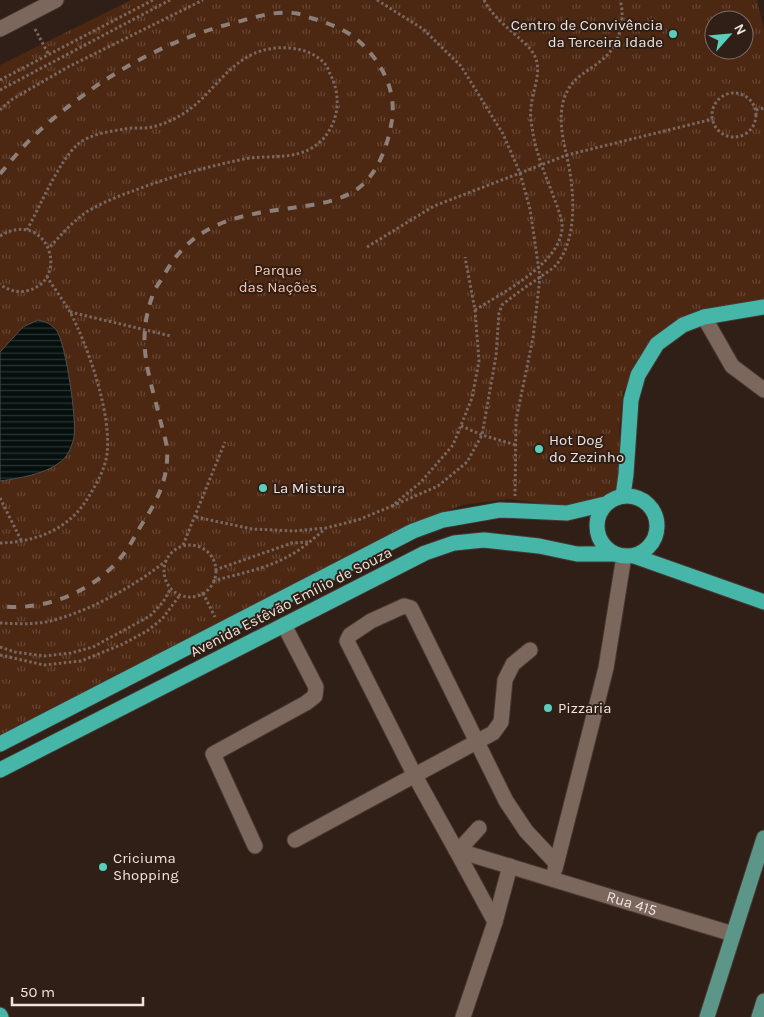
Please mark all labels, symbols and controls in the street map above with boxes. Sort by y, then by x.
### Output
north arrow [704,10,754,60]
place label: Centro de Convivência da Terceira Idade [511,16,663,51]
text: N [730,21,750,38]
marker: Centro de Convivência da Terceira Idade [667,28,679,40]
park label: Parque das Nações [239,261,317,296]
place label: Hot Dog do Zezinho [549,431,624,466]
marker: Hot Dog do Zezinho [533,443,545,455]
place label: La Mistura [273,479,345,497]
marker: La Mistura [257,482,269,494]
street label: Avenida Estêvão Emílio de Souza [187,543,395,661]
place label: Pizzaria [558,699,611,717]
marker: Pizzaria [542,702,554,714]
place label: Criciuma Shopping [113,849,179,884]
marker: Criciuma Shopping [97,861,109,873]
street label: Rua 415 [604,887,659,919]
scale bar [12,974,144,1006]
text: 50 m [20,983,55,1001]

